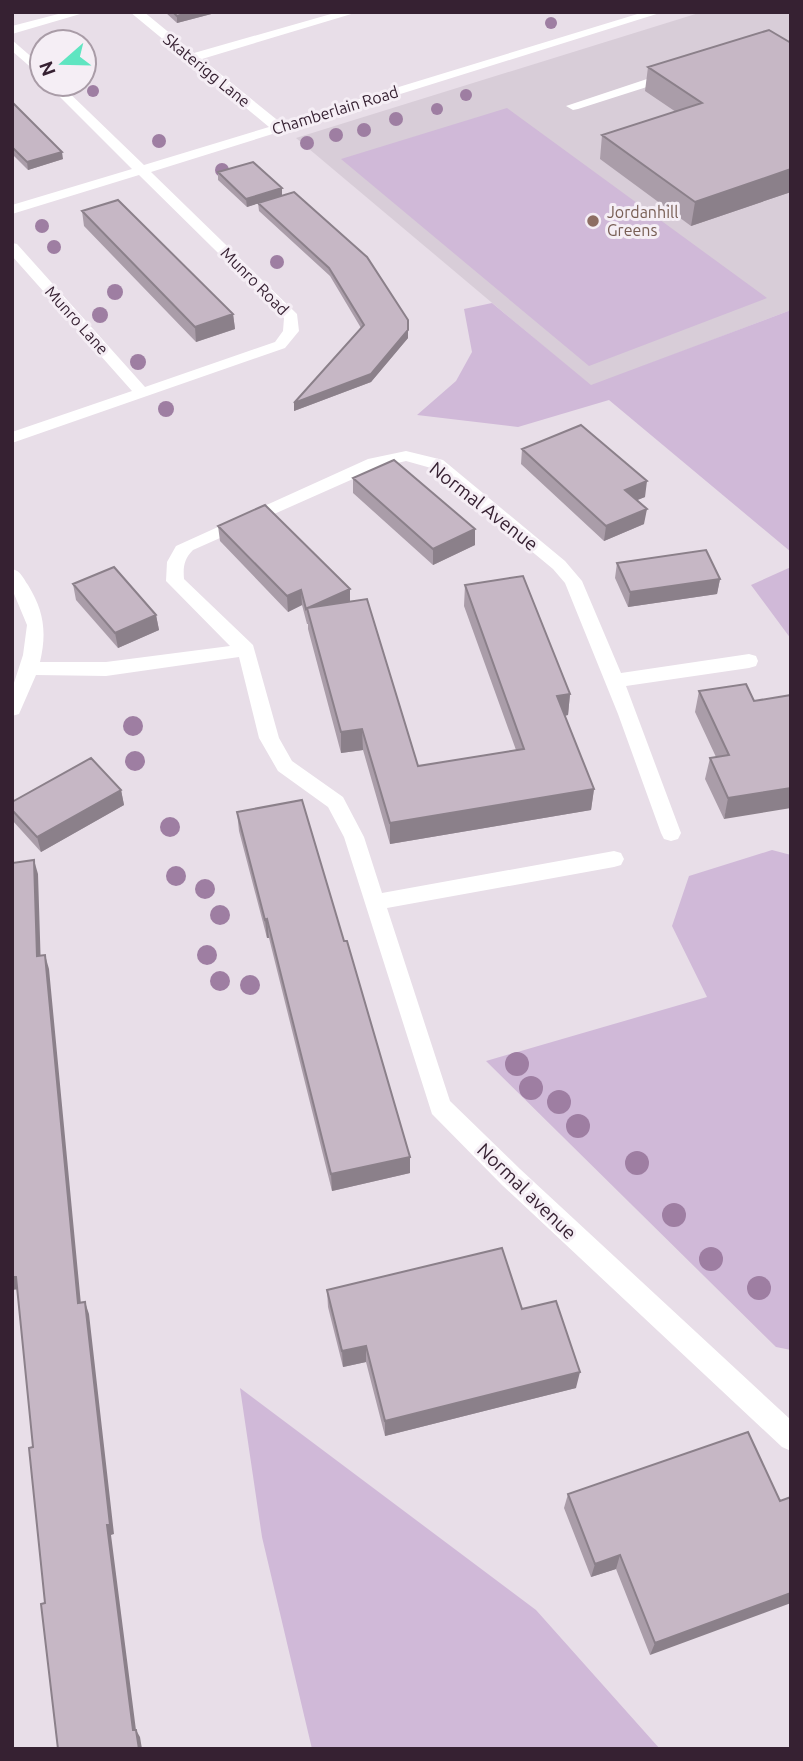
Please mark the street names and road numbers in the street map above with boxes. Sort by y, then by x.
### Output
street label: Skaterigg Lane [160,30,254,110]
street label: Chamberlain Road [270,82,400,138]
street label: Munro Road [217,243,293,319]
street label: Munro Lane [42,282,112,358]
street label: Normal Avenue [425,457,543,555]
street label: Normal avenue [473,1138,581,1244]

